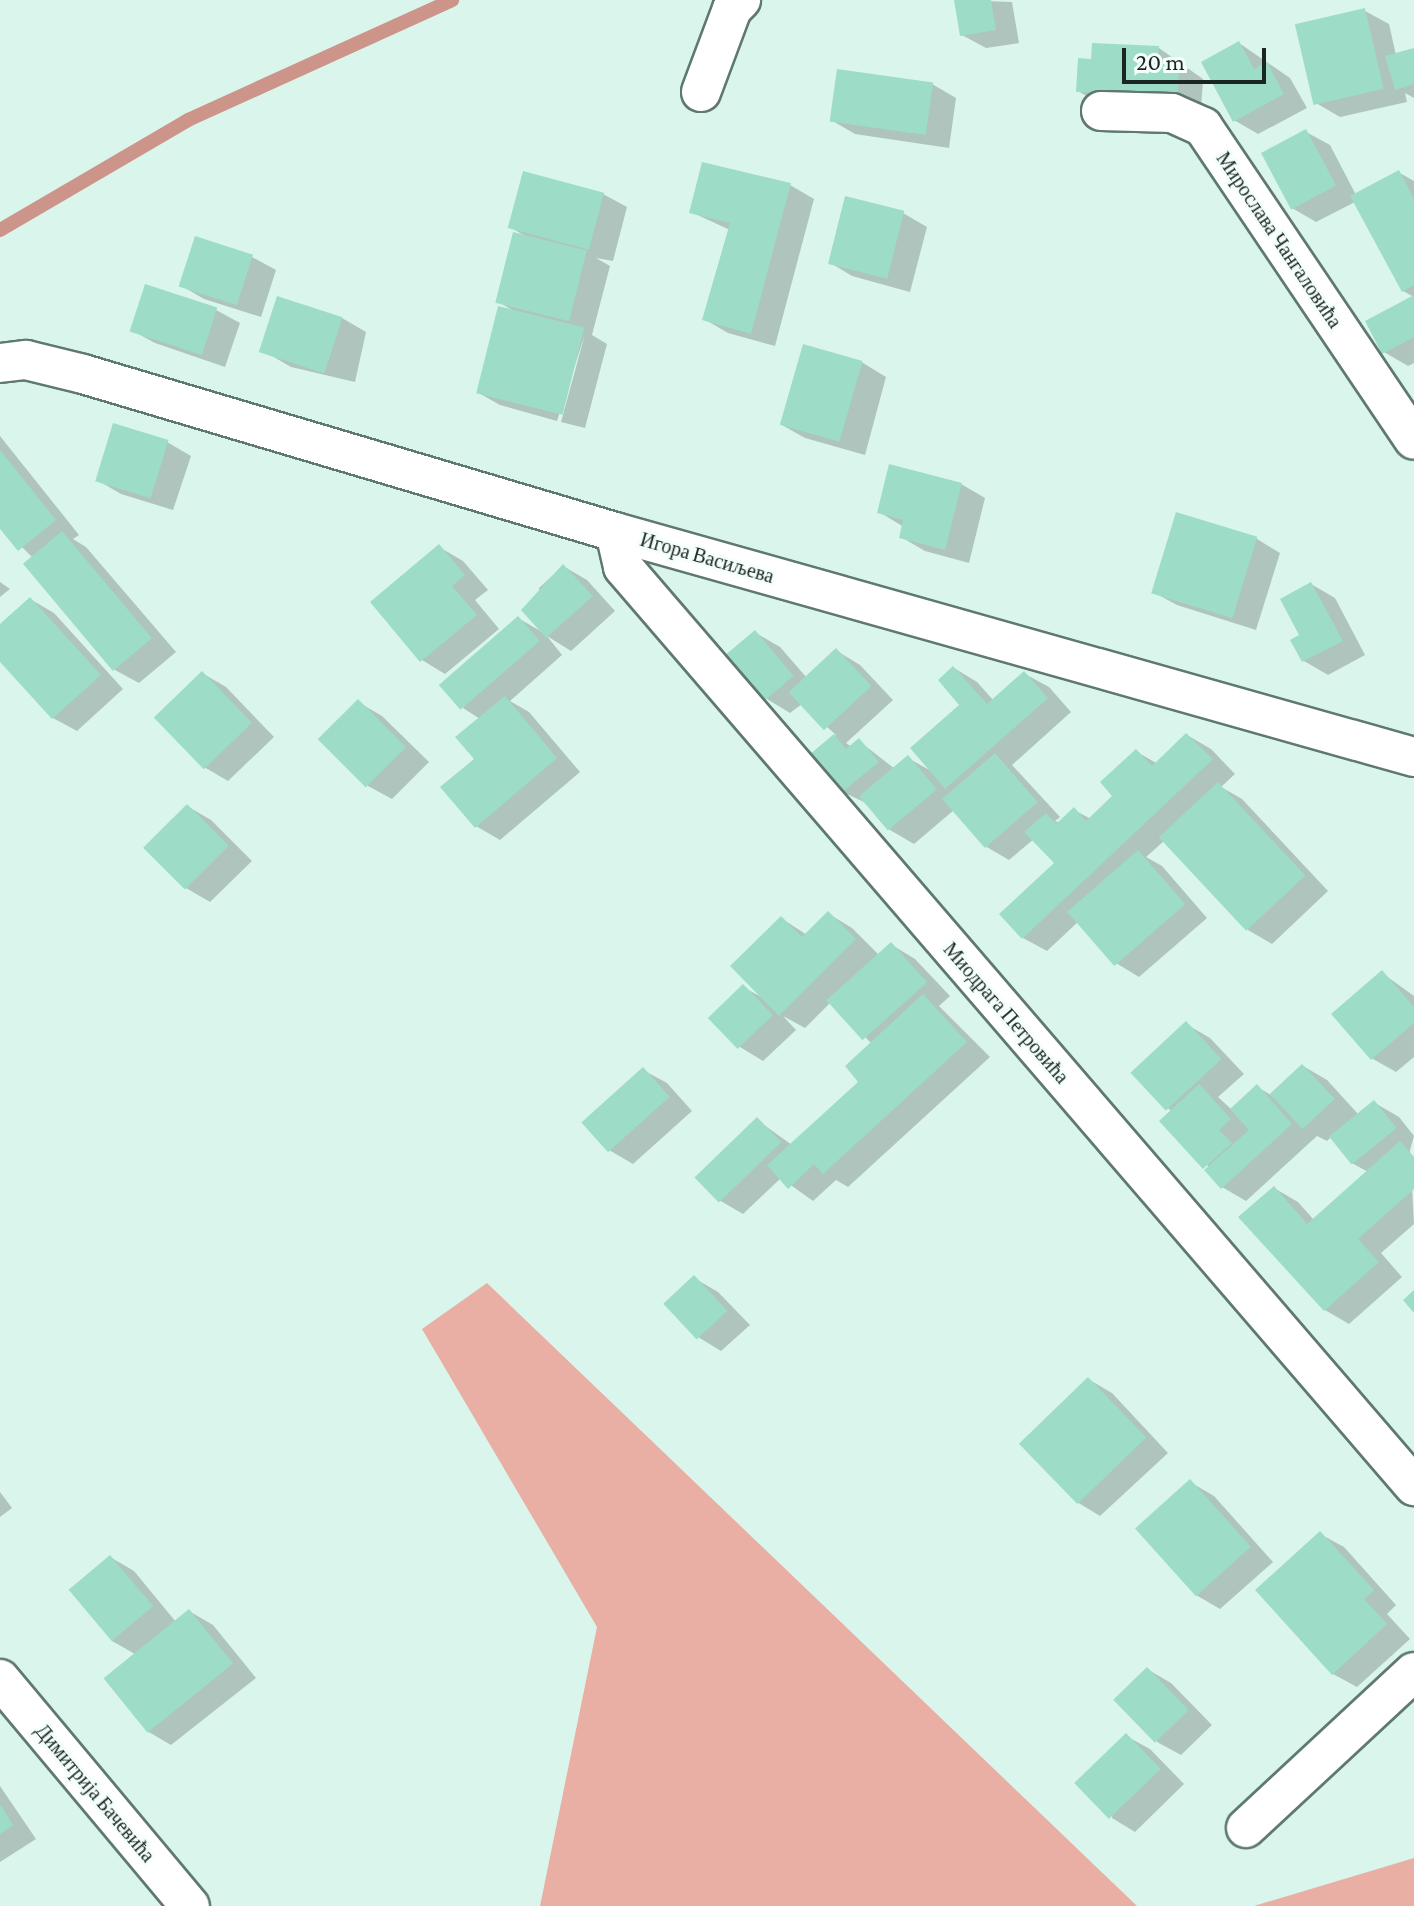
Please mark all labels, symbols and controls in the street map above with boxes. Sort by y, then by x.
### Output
scale bar [1126,32,1270,82]
text: 20 m [1136,48,1185,75]
street label: Мирослава Чангаловића [1211,147,1347,333]
street label: Игора Васиљева [637,527,777,589]
street label: Миодрага Петровића [938,938,1074,1088]
street label: Димитрија Бачевића [30,1719,160,1867]

